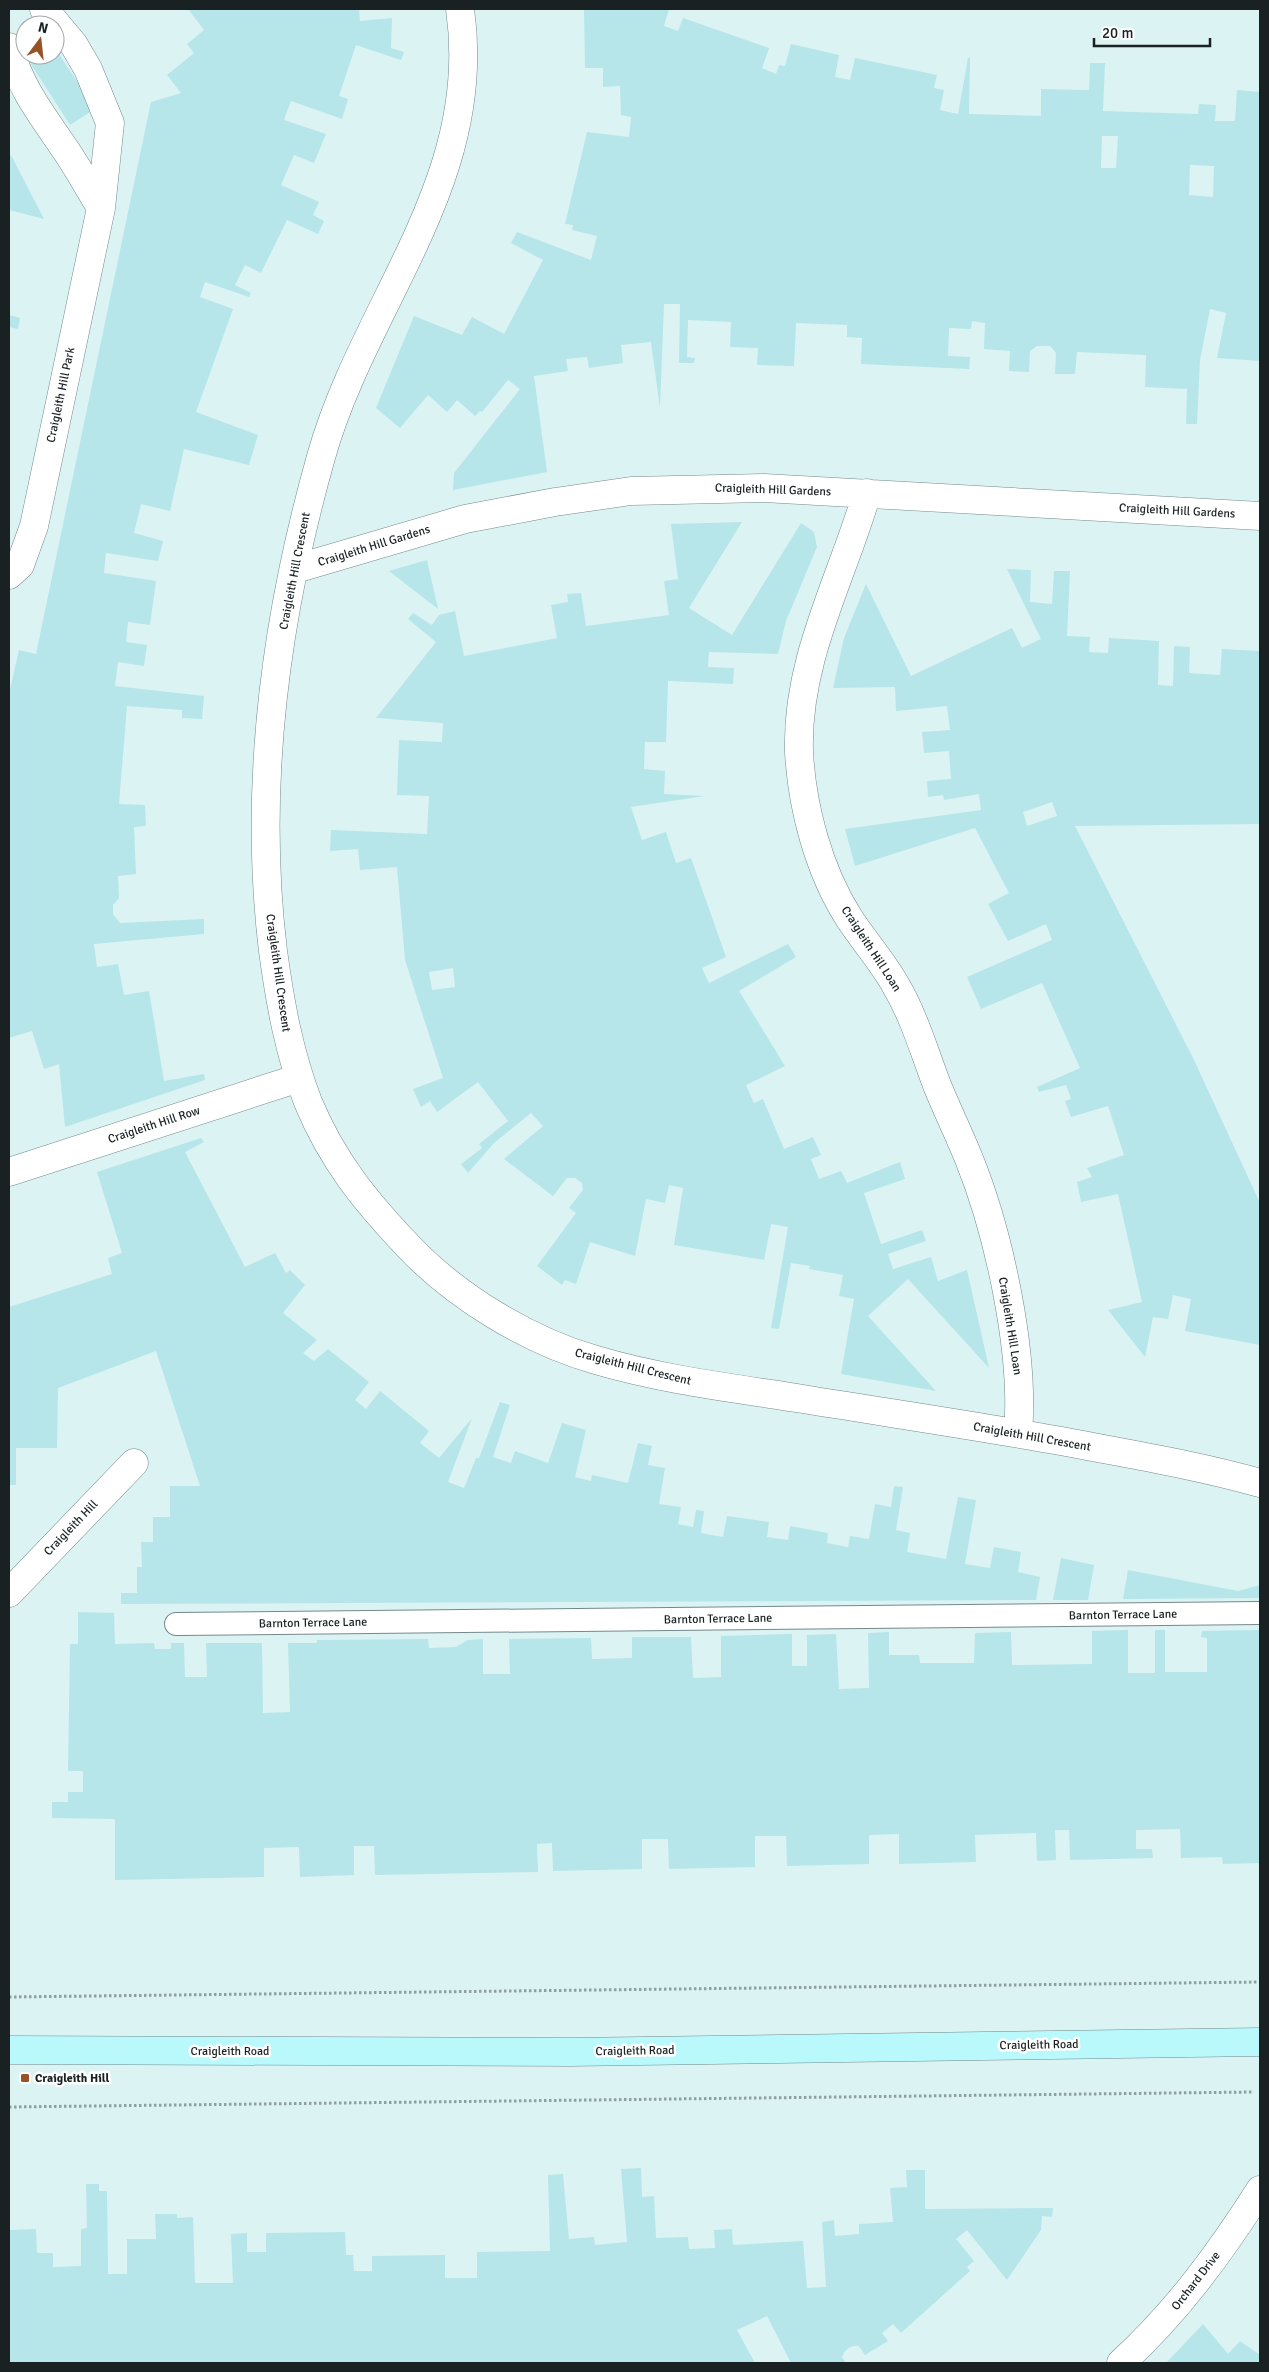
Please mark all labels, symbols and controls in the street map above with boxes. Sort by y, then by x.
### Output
north arrow [15,15,65,65]
scale bar [1094,15,1210,47]
text: N [36,18,50,37]
text: 20 m [1102,24,1133,42]
street label: Craigleith Hill Park [44,346,78,444]
street label: Craigleith Hill Gardens [715,480,831,500]
street label: Craigleith Hill Gardens [1118,500,1236,522]
street label: Craigleith Hill Crescent [276,511,314,631]
street label: Craigleith Hill Gardens [316,522,432,570]
street label: Craigleith Hill Loan [838,903,904,995]
street label: Craigleith Hill Crescent [262,913,294,1033]
street label: Craigleith Hill Row [106,1103,202,1147]
street label: Craigleith Hill Loan [995,1276,1025,1376]
street label: Craigleith Hill Crescent [573,1345,693,1389]
street label: Craigleith Hill Crescent [972,1419,1092,1455]
street label: Craigleith Hill [41,1497,102,1559]
street label: Barnton Terrace Lane [1069,1607,1177,1623]
street label: Barnton Terrace Lane [664,1611,772,1627]
street label: Barnton Terrace Lane [259,1615,367,1631]
street label: Craigleith Road [999,2037,1079,2053]
street label: Craigleith Road [595,2043,675,2059]
street label: Craigleith Road [191,2044,269,2059]
place label: Craigleith Hill [35,2071,109,2086]
marker: Craigleith Hill [19,2072,31,2084]
street label: Orchard Drive [1168,2249,1224,2313]

